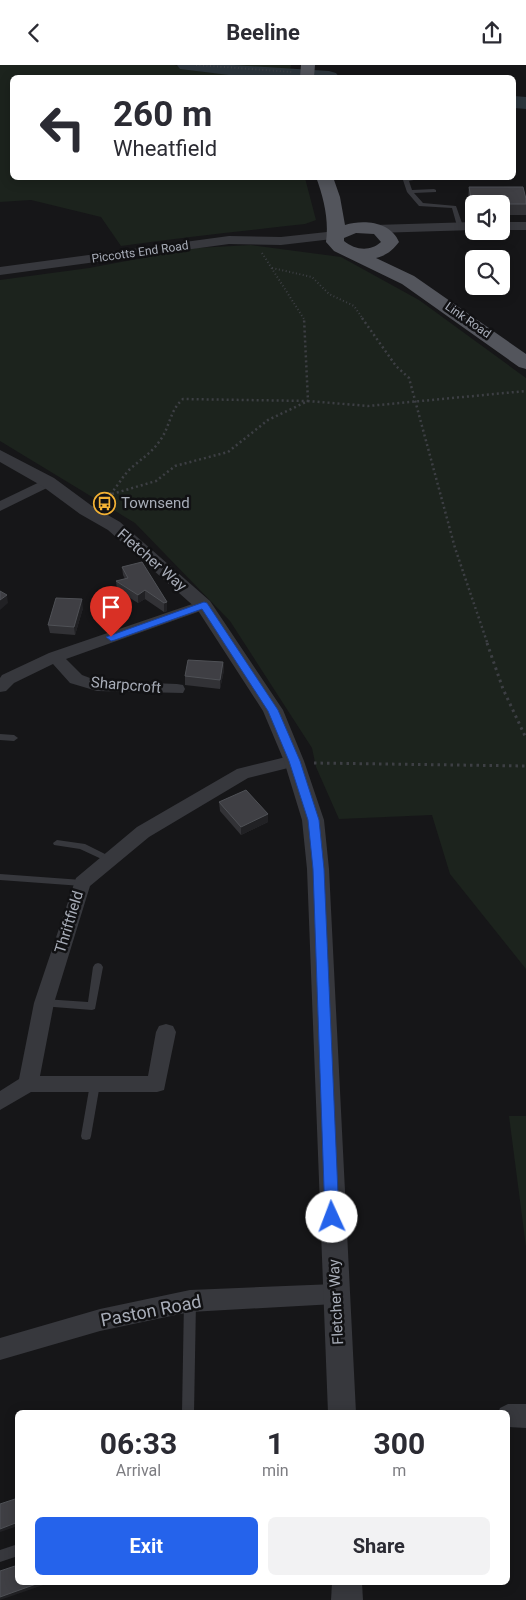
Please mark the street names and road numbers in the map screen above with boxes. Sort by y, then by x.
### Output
street label: Piccotts End Road [91,238,189,266]
street label: Link Road [442,299,494,341]
street label: Fletcher Way [114,525,190,595]
street label: Sharpcroft [90,673,162,697]
street label: Thriftfield [51,889,87,955]
street label: Fletcher Way [325,1259,347,1345]
street label: Paston Road [99,1290,203,1331]

